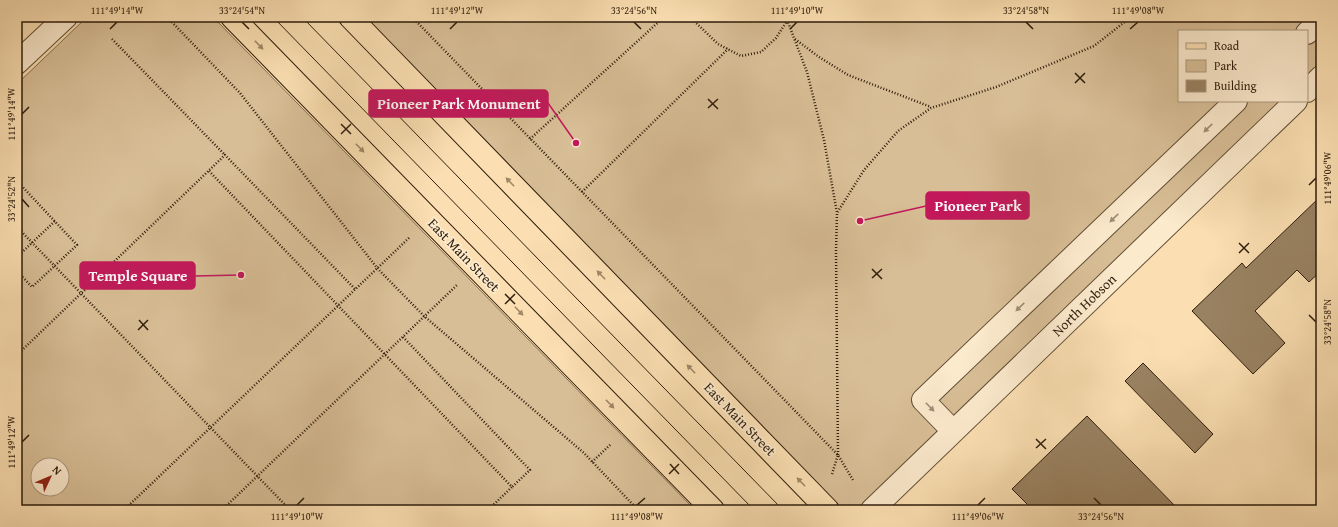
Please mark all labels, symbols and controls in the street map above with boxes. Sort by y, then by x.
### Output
text: 111°49'14"W [91,3,144,18]
text: 33°24'54"N [219,3,265,18]
text: 111°49'12"W [431,3,484,18]
text: 33°24'56"N [611,3,657,18]
text: 111°49'10"W [771,3,824,18]
text: 33°24'58"N [1003,3,1049,18]
text: 111°49'08"W [1112,3,1165,18]
legend [1178,30,1308,102]
text: Road [1214,37,1240,54]
one-way arrow [254,40,264,50]
text: Park [1214,57,1238,74]
text: Building [1214,77,1257,94]
text: 111°49'14"W [4,87,19,140]
callout: Pioneer Park Monument [369,90,548,117]
text: Pioneer Park Monument [377,93,541,114]
one-way arrow [1203,123,1213,133]
one-way arrow [355,143,364,153]
text: 111°49'06"W [1320,151,1335,204]
text: 33°24'52"N [4,176,19,222]
one-way arrow [505,177,515,187]
callout: Pioneer Park [926,192,1029,219]
text: Pioneer Park [935,195,1022,216]
one-way arrow [1109,213,1119,223]
street label: East Main Street [424,214,504,296]
callout: Temple Square [80,262,195,289]
text: Temple Square [89,265,187,286]
street label: North Hobson [1047,269,1121,341]
one-way arrow [596,270,605,280]
text: 33°24'58"N [1320,299,1335,345]
one-way arrow [1015,303,1025,312]
one-way arrow [514,306,524,316]
one-way arrow [686,364,696,374]
street label: East Main Street [700,378,780,460]
one-way arrow [605,399,615,409]
one-way arrow [925,402,934,412]
text: 111°49'12"W [4,415,19,468]
north arrow [30,457,70,497]
text: N [49,462,66,479]
one-way arrow [796,477,806,487]
text: 111°49'10"W [271,509,324,524]
text: 111°49'08"W [611,509,664,524]
text: 111°49'06"W [952,509,1005,524]
text: 33°24'56"N [1078,509,1124,524]

